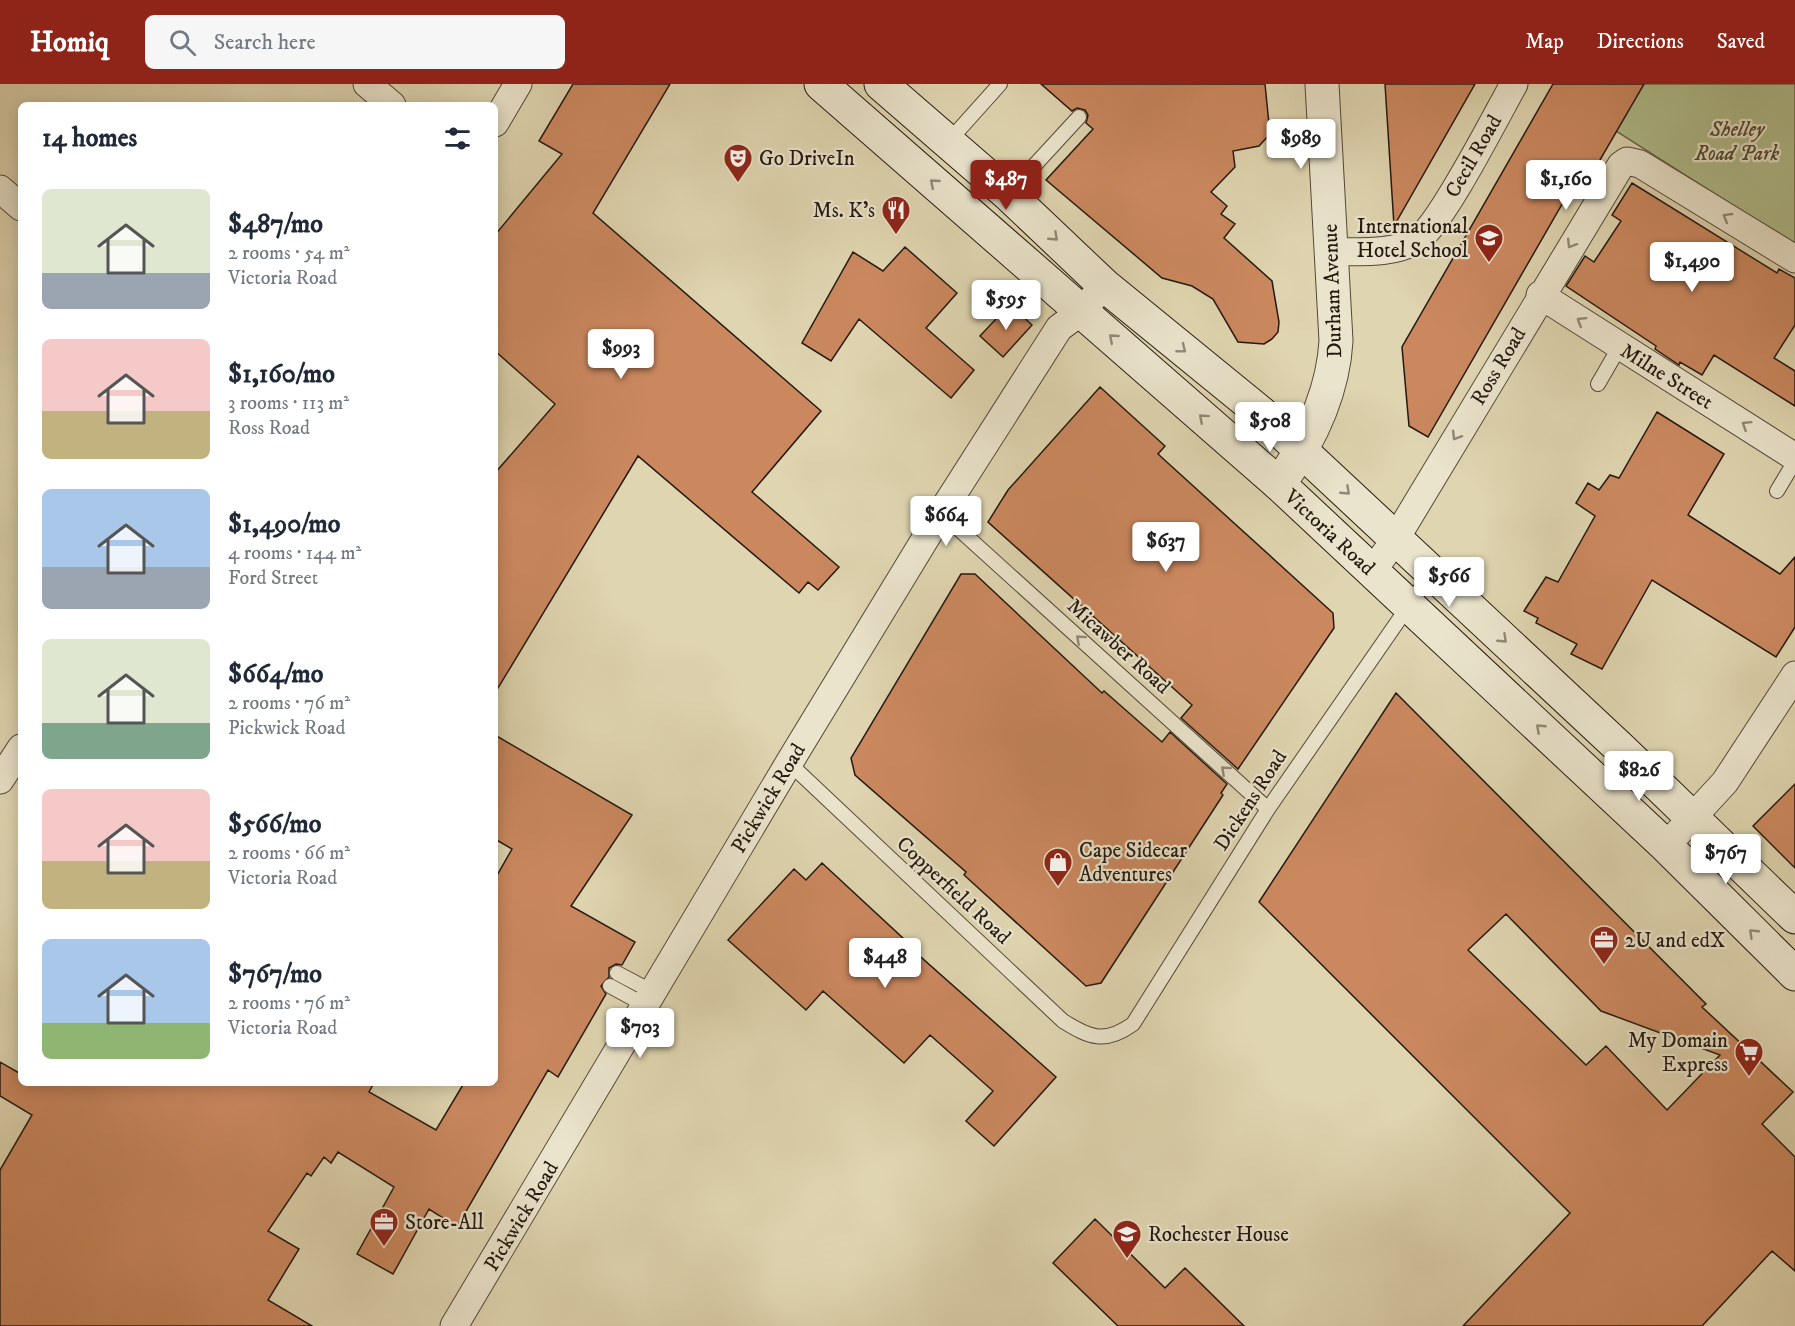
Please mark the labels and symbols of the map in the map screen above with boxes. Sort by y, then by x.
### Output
street label: Cecil Road [1440,110,1508,203]
park label: Shelley Road Park [1694,117,1780,167]
pin: $989 [1265,119,1337,170]
theatre icon: Go DriveIn [722,142,754,184]
place label: Go DriveIn [759,146,855,172]
pin: $487 [970,160,1042,211]
pin: $1,160 [1517,160,1615,211]
one-way arrow [930,179,941,190]
restaurant icon: Ms. K's [880,194,912,236]
place label: Ms. K's [813,198,875,224]
one-way arrow [1723,213,1733,225]
place label: International Hotel School [1357,214,1469,264]
school or university icon: International Hotel School [1473,222,1505,264]
street label: Durham Avenue [1318,223,1348,359]
one-way arrow [1046,230,1057,241]
one-way arrow [1567,238,1579,248]
pin: $1,490 [1643,242,1741,293]
pin: $595 [970,280,1042,331]
one-way arrow [1577,317,1587,329]
street label: Ross Road [1466,322,1532,410]
pin: $993 [585,329,657,380]
one-way arrow [1109,334,1120,345]
street label: Milne Street [1615,338,1718,416]
one-way arrow [1175,341,1186,352]
pin: $508 [1234,402,1306,453]
one-way arrow [1200,414,1210,425]
one-way arrow [1741,422,1752,433]
one-way arrow [1452,430,1464,440]
street label: Victoria Road [1278,483,1380,582]
one-way arrow [1338,483,1349,494]
pin: $664 [910,496,982,547]
pin: $637 [1130,522,1202,573]
pin: $566 [1413,557,1485,608]
street label: Micawber Road [1061,594,1176,700]
one-way arrow [1496,631,1507,642]
one-way arrow [1077,635,1087,646]
one-way arrow [1536,724,1547,735]
street label: Pickwick Road [726,739,812,858]
street label: Dickens Road [1209,745,1293,856]
pin: $826 [1603,751,1675,802]
one-way arrow [1221,766,1232,777]
street label: Copperfield Road [891,831,1016,951]
pin: $767 [1690,834,1762,885]
place label: Cape Sidecar Adventures [1079,838,1187,888]
shop icon: Cape Sidecar Adventures [1042,846,1074,888]
office icon: 2U and edX [1588,924,1620,966]
place label: 2U and edX [1625,928,1725,954]
one-way arrow [1750,930,1761,941]
pin: $448 [849,938,921,989]
pin: $703 [604,1008,676,1059]
place label: My Domain Express [1628,1028,1728,1078]
supermarket icon: My Domain Express [1733,1036,1765,1078]
street label: Pickwick Road [479,1157,565,1276]
office icon: Store-All [368,1206,400,1248]
place label: Store-All [405,1210,485,1236]
school or university icon: Rochester House [1111,1218,1143,1260]
place label: Rochester House [1148,1222,1289,1248]

